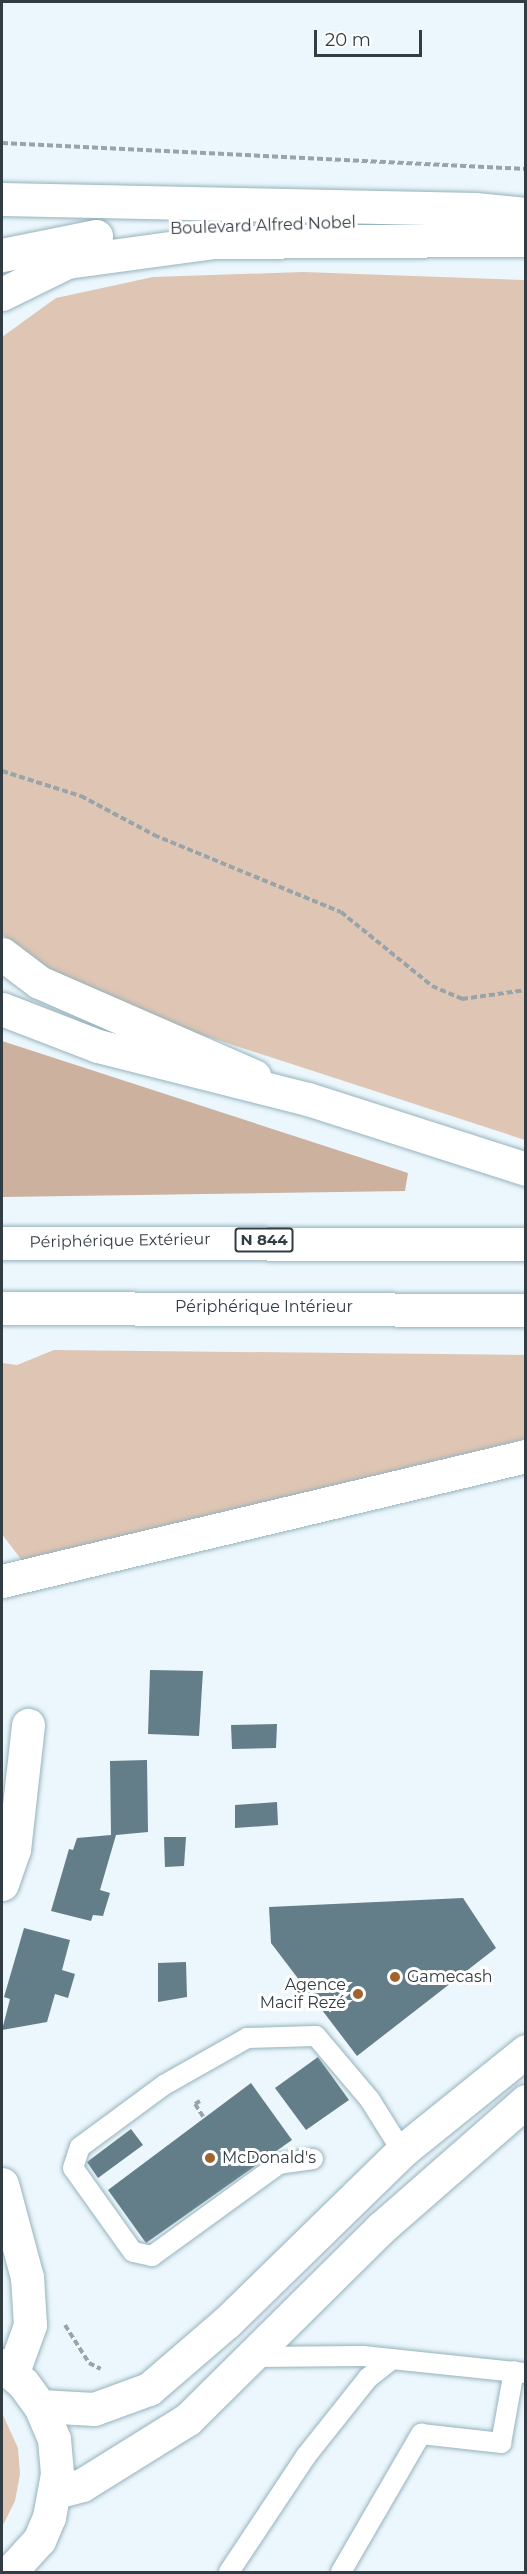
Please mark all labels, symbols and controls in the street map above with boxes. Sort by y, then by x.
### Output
scale bar [317,18,425,56]
text: 20 m [325,29,371,51]
street label: Boulevard Alfred Nobel [170,213,356,239]
road number: N 844 [234,1228,294,1252]
street label: Périphérique Extérieur [29,1230,211,1252]
street label: Périphérique Intérieur [175,1297,353,1317]
place label: Gamecash [407,1967,493,1987]
marker: Gamecash [388,1970,402,1984]
place label: Agence Macif Rezé [260,1975,346,2013]
marker: Agence Macif Rezé [351,1987,365,2001]
place label: McDonald's [222,2148,316,2168]
marker: McDonald's [203,2151,217,2165]

